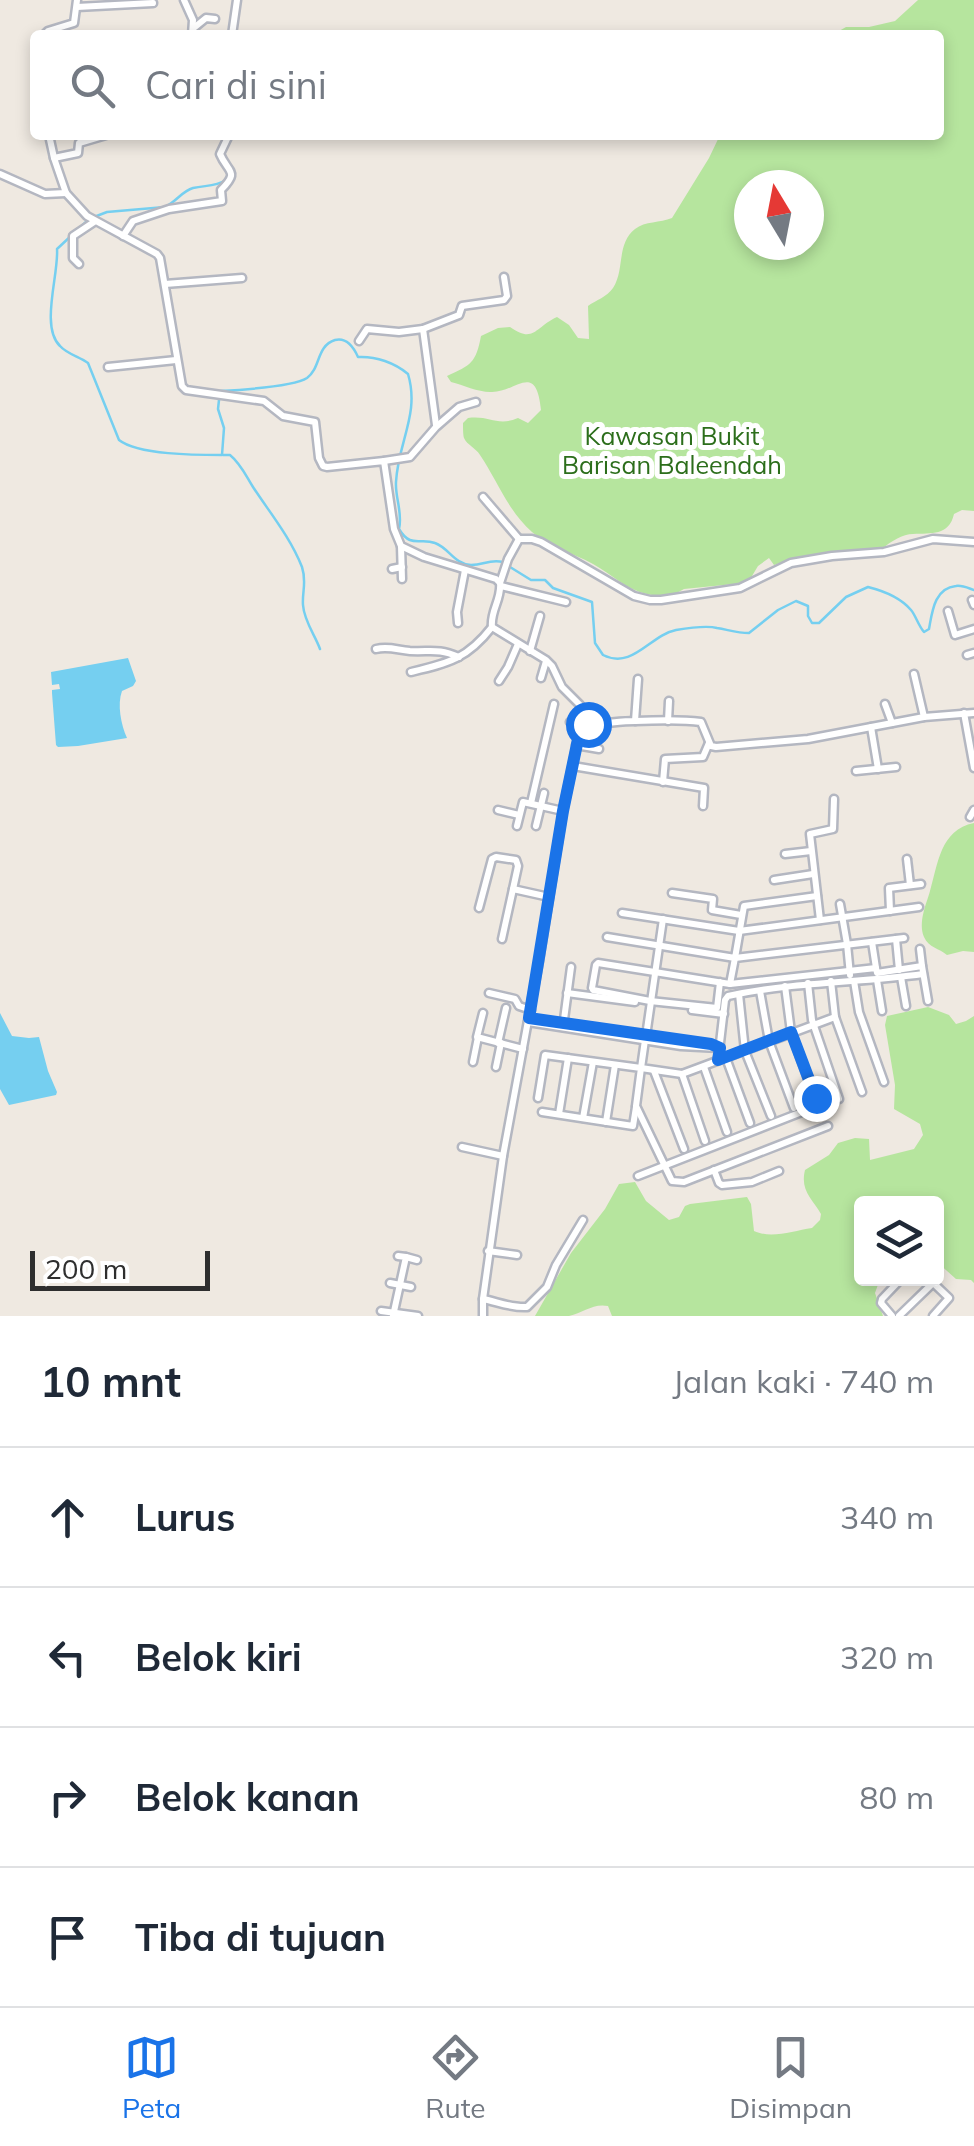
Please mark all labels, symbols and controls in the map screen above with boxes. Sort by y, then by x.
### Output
search box [30,30,944,140]
icon: search [65,58,120,113]
text: Cari di sini [145,61,327,109]
north arrow [734,170,824,260]
park label: Kawasan Bukit Barisan Baleendah [562,420,782,480]
route start [566,702,612,748]
route end [794,1076,840,1122]
map controls [854,1196,944,1286]
button: layers [854,1196,944,1286]
scale bar [30,1246,210,1290]
text: 200 m [45,1251,127,1286]
text: 10 mnt [40,1355,181,1408]
text: Jalan kaki · 740 m [673,1361,934,1401]
icon: ahead [40,1490,95,1545]
text: Lurus [135,1493,235,1541]
text: 340 m [840,1497,934,1537]
icon: left [40,1630,95,1685]
text: Belok kiri [135,1633,302,1681]
text: 320 m [840,1637,934,1677]
icon: right [40,1770,95,1825]
text: Belok kanan [135,1773,360,1821]
text: 80 m [859,1777,934,1817]
icon: arrive [40,1910,95,1965]
text: Tiba di tujuan [135,1913,386,1961]
tab: Peta [122,2030,181,2125]
tab: Rute [425,2030,486,2125]
tab: Disimpan [729,2030,852,2125]

